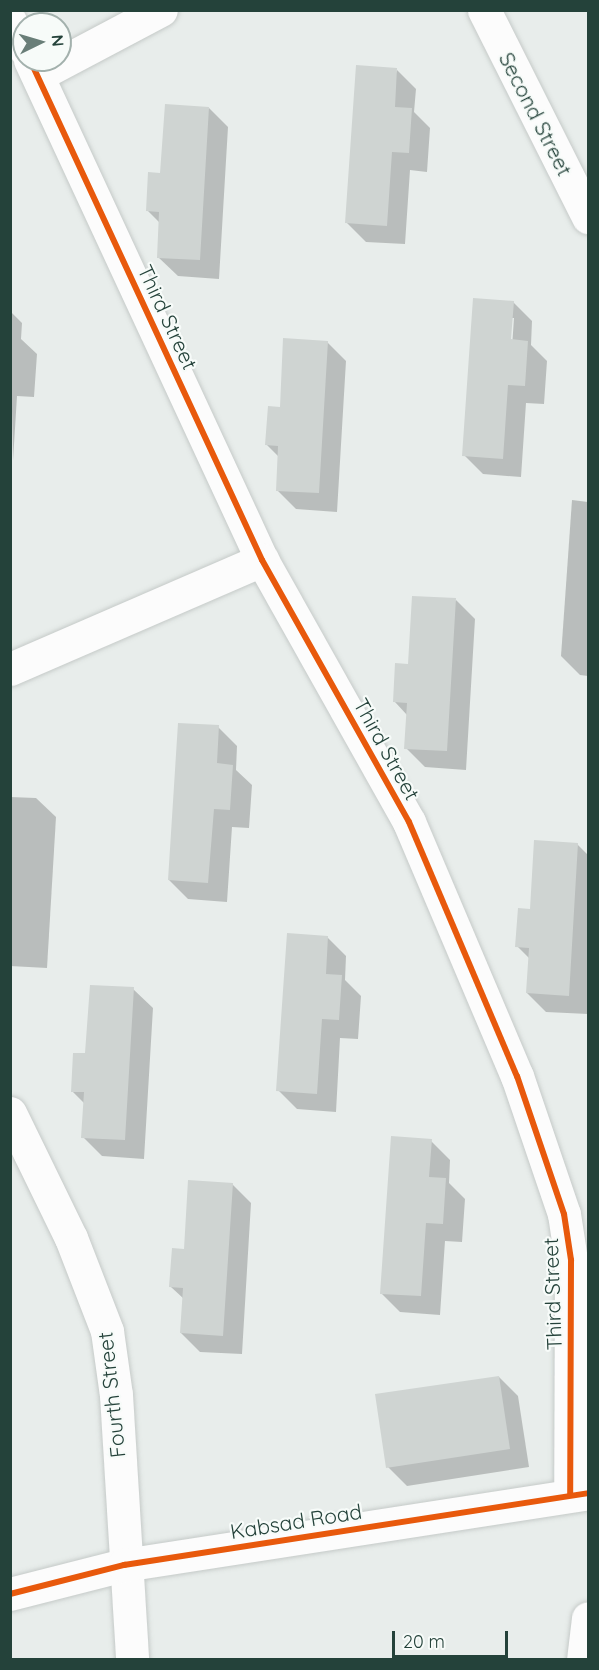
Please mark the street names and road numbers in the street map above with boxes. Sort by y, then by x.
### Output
street label: Second Street [494,48,578,180]
street label: Third Street [133,261,203,373]
street label: Third Street [349,694,425,804]
street label: Third Street [537,1237,567,1351]
street label: Fourth Street [92,1331,130,1459]
street label: Kabsad Road [228,1498,364,1544]

